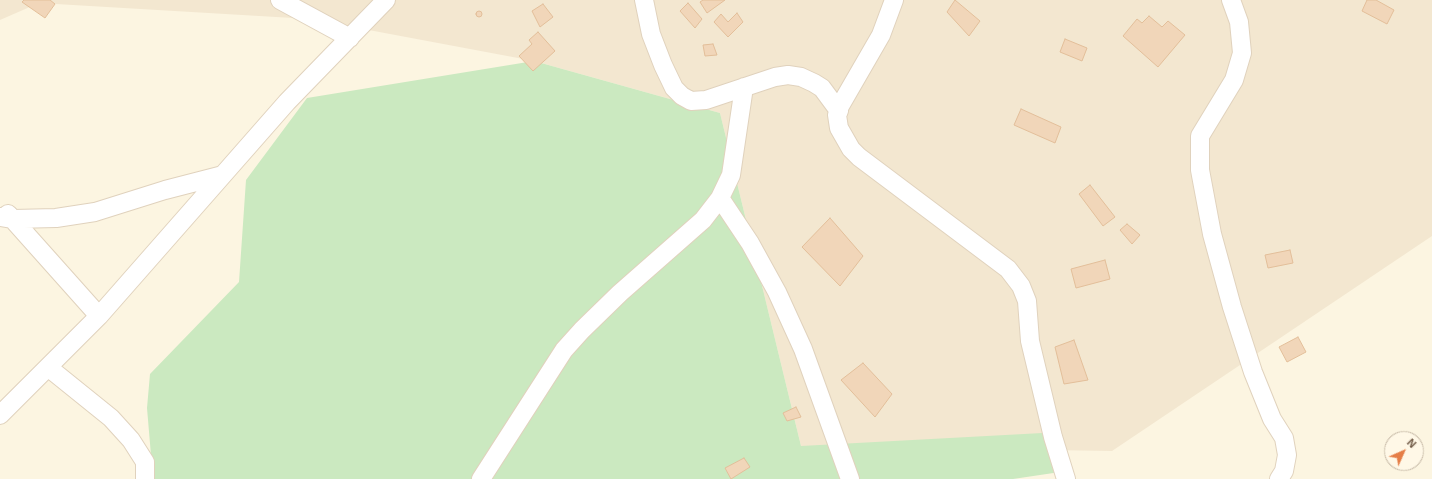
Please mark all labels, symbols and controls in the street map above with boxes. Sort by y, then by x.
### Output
north arrow [1384,431,1424,471]
text: N [1405,435,1420,450]

